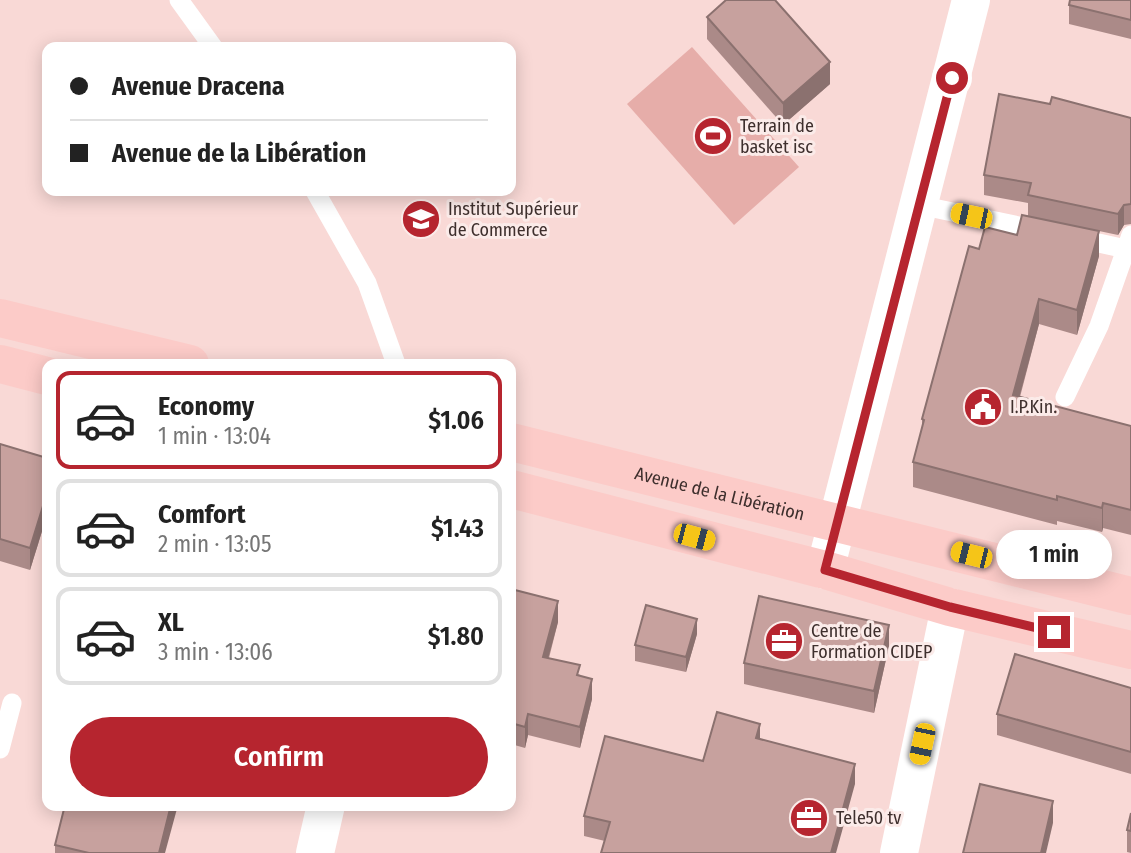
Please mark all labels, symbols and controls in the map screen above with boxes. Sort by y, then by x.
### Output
route start [936,62,968,94]
text: Avenue Dracena [112,71,285,102]
sports icon: Terrain de basket isc [692,115,734,157]
place label: Terrain de basket isc [740,115,814,158]
text: Avenue de la Libération [112,138,366,169]
school or university icon: Institut Supérieur de Commerce [400,198,442,240]
place label: Institut Supérieur de Commerce [448,198,579,241]
car [949,201,994,231]
public building icon: I.P.Kin. [962,386,1004,428]
icon: car [74,389,137,452]
text: Economy [158,391,254,422]
place label: I.P.Kin. [1010,396,1057,418]
text: $1.06 [428,405,484,436]
text: 1 min · 13:04 [158,422,271,450]
street label: Avenue de la Libération [633,462,807,525]
icon: car [74,497,137,560]
text: Comfort [158,499,246,530]
text: $1.43 [431,513,484,544]
car [671,521,718,553]
text: 2 min · 13:05 [158,530,272,558]
callout: 1 min [996,530,1112,580]
car [949,540,994,570]
text: 1 min [1029,540,1079,568]
icon: car [74,605,137,668]
text: XL [158,607,184,638]
route end [1038,616,1070,648]
office icon: Centre de Formation CIDEP [763,620,805,662]
place label: Centre de Formation CIDEP [811,620,932,663]
text: $1.80 [428,621,484,652]
text: 3 min · 13:06 [158,638,273,666]
button: Confirm [70,717,488,797]
car [908,721,937,767]
office icon: Tele50 tv [788,797,830,839]
place label: Tele50 tv [836,807,901,829]

